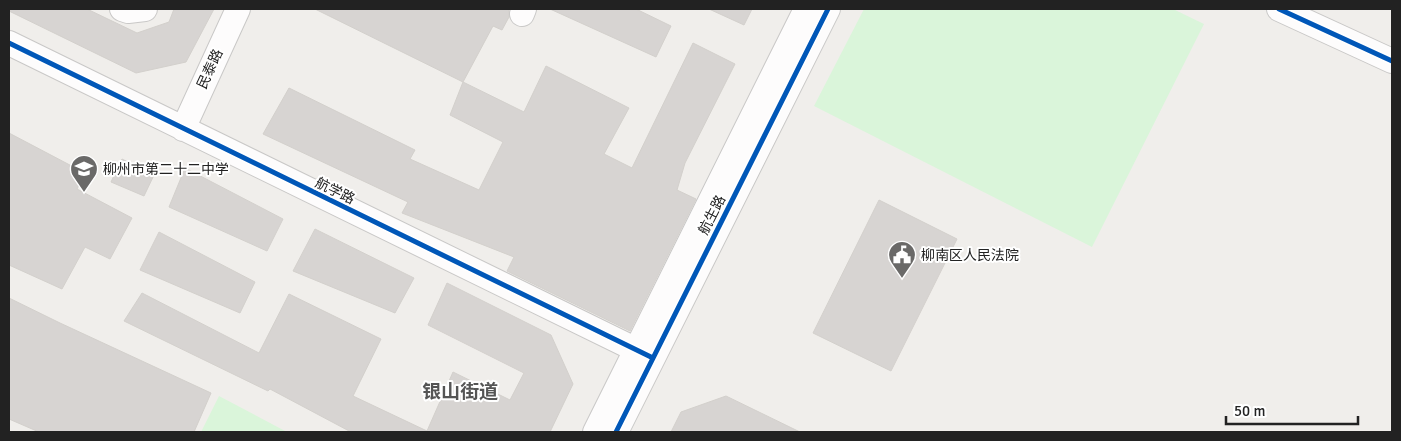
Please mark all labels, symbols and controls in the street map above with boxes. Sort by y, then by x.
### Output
street label: 民泰路 [193,46,227,92]
school or university icon: 柳州市第二十二中学 [69,154,99,193]
place label: 柳州市第二十二中学 [103,161,229,178]
street label: 航学路 [312,174,358,208]
street label: 航生路 [695,192,729,238]
public building icon: 柳南区人民法院 [887,240,917,279]
place label: 柳南区人民法院 [921,247,1019,264]
district label: 银山街道 [422,380,498,404]
scale bar [1226,394,1358,426]
text: 50 m [1234,402,1265,420]

